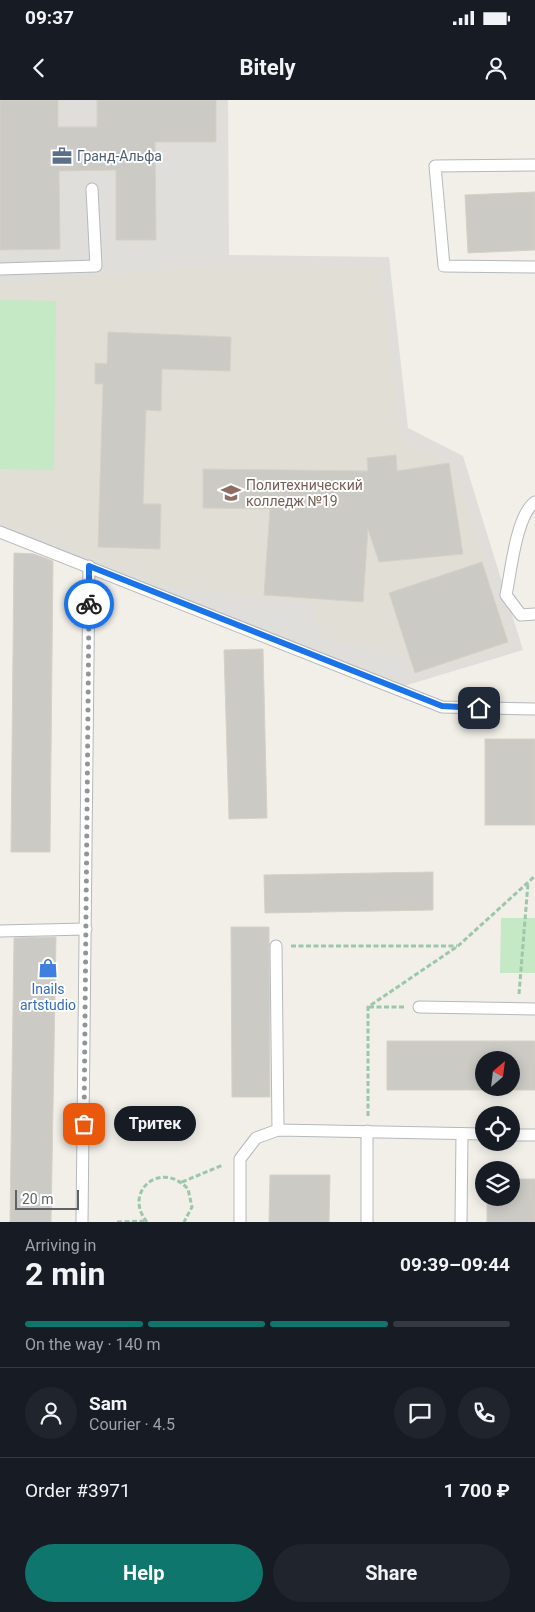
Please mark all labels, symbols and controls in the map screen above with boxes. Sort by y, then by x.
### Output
text: 09:37 [25,6,74,29]
icon: back [25,54,53,82]
icon: person [482,54,510,82]
text: Bitely [239,55,296,80]
office icon: Гранд-Альфа [51,145,73,167]
place label: Гранд-Альфа [77,148,162,164]
place label: Политехнический колледж №19 [246,477,363,509]
school or university icon: Политехнический колледж №19 [220,482,242,504]
courier [64,579,114,629]
icon: bike [75,590,103,618]
pin [458,687,500,729]
icon: home [465,694,493,722]
shop icon: Inails artstudio [37,957,59,979]
place label: Inails artstudio [20,981,76,1013]
north arrow [475,1051,520,1096]
map controls [475,1051,520,1206]
pin [63,1103,105,1145]
callout: Тритек [114,1106,196,1142]
button: locate [475,1106,520,1151]
icon: bag [70,1110,98,1138]
text: Тритек [129,1114,181,1133]
button: layers [475,1161,520,1206]
scale bar [15,1187,79,1210]
text: 20 m [22,1191,54,1207]
text: Arriving in [25,1236,96,1255]
text: 09:39–09:44 [400,1253,510,1276]
text: 2 min [25,1255,105,1293]
text: On the way · 140 m [25,1335,161,1354]
button: person [25,1387,77,1439]
button: chat [394,1387,446,1439]
button: phone [458,1387,510,1439]
text: Sam [89,1392,127,1415]
text: Courier · 4.5 [89,1415,175,1434]
text: Order #3971 [25,1479,131,1502]
text: 1 700 ₽ [444,1479,510,1502]
button: Help [25,1544,263,1602]
button: Share [273,1544,510,1602]

